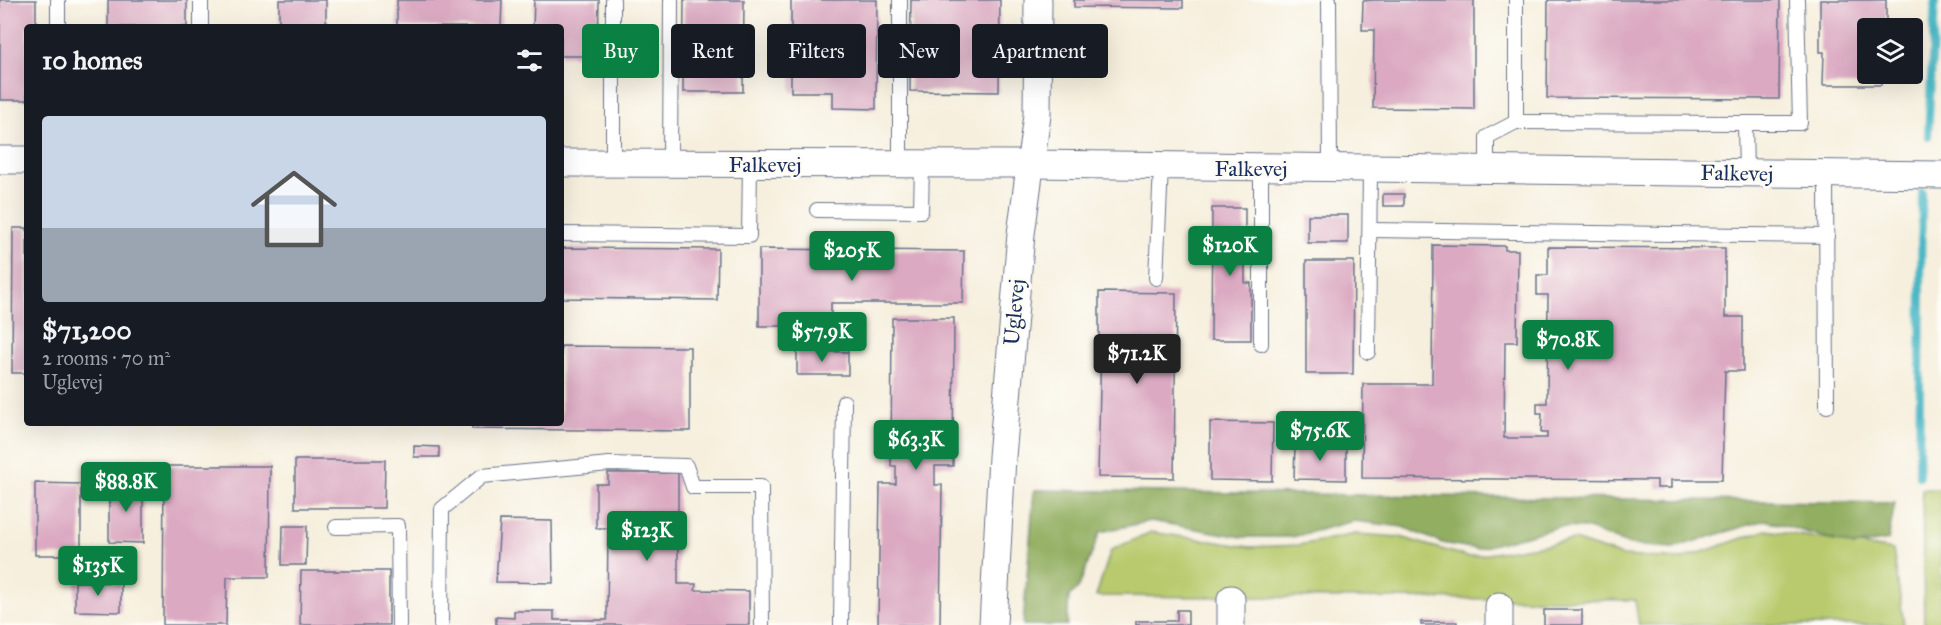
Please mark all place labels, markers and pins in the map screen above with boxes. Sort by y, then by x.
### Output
pin: $120K [1188,226,1272,277]
pin: $205K [810,231,894,282]
pin: $57.9K [773,312,871,363]
pin: $70.8K [1519,320,1617,371]
pin: $71.2K [1088,334,1186,385]
pin: $75.6K [1271,411,1369,462]
pin: $63.3K [867,420,965,471]
pin: $88.8K [77,462,175,513]
pin: $123K [605,511,689,562]
pin: $135K [56,546,140,597]

